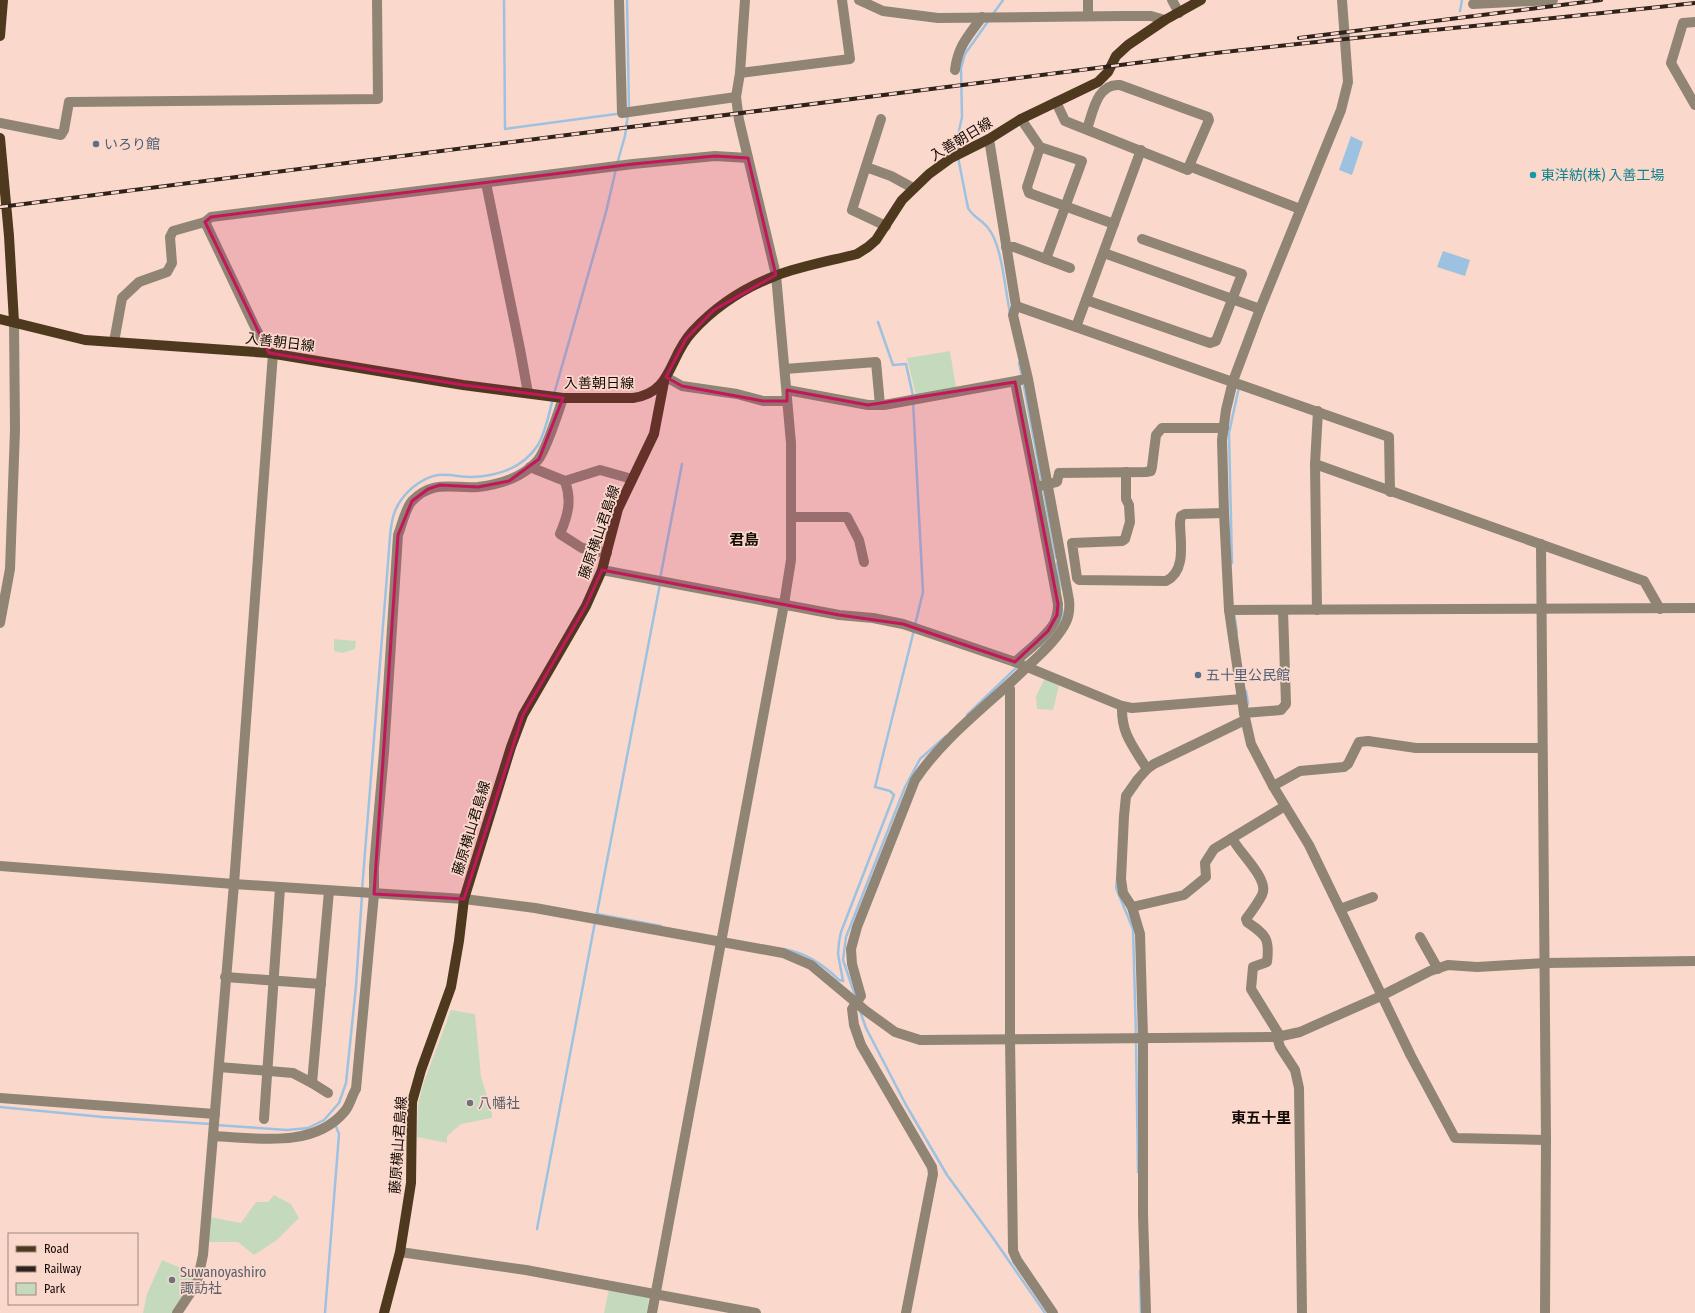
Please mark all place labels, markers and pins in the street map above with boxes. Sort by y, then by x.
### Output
place label: いろり館 [104,136,160,153]
marker: いろり館 [91,139,101,149]
place label: 東洋紡(株) 入善工場 [1541,167,1665,184]
marker: 東洋紡(株) 入善工場 [1528,170,1538,180]
place label: 五十里公民館 [1206,667,1290,684]
marker: 五十里公民館 [1193,670,1203,680]
place label: 八幡社 [478,1095,520,1112]
marker: 八幡社 [465,1098,475,1108]
place label: Suwanoyashiro 諏訪社 [180,1264,266,1297]
marker: Suwanoyashiro 諏訪社 [167,1275,177,1285]

